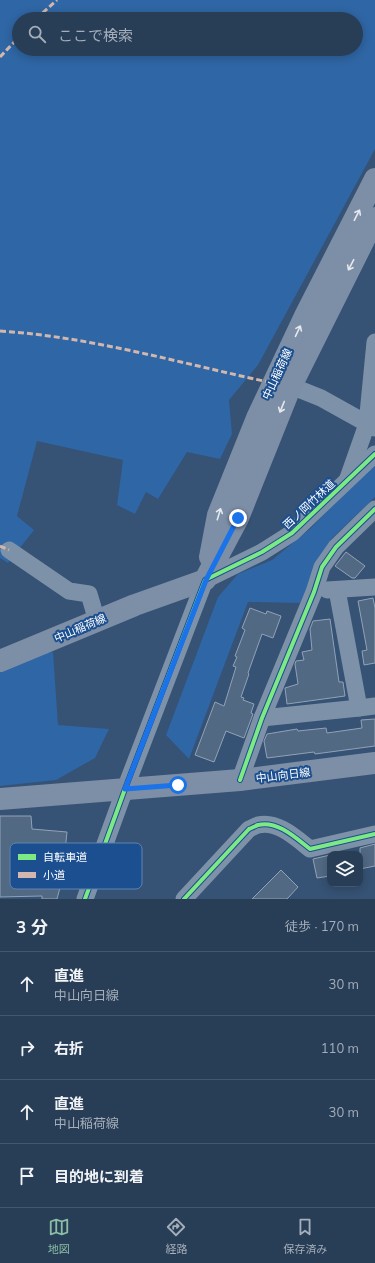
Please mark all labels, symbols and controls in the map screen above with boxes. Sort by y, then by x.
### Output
search box [12,12,363,56]
icon: search [26,23,48,45]
text: ここで検索 [58,26,133,45]
one-way arrow [353,209,361,221]
one-way arrow [347,259,354,271]
one-way arrow [295,325,302,337]
street label: 中山稲荷線 [259,346,295,402]
one-way arrow [278,401,286,413]
street label: 西ノ岡竹林道 [280,476,338,532]
one-way arrow [216,508,223,521]
route end [229,509,247,527]
street label: 中山稲荷線 [52,611,108,645]
street label: 中山向日線 [255,765,311,785]
route start [169,776,187,794]
legend [10,843,142,889]
text: 自転車道 [43,850,87,864]
map controls [327,851,363,887]
button: layers [327,851,363,887]
text: 小道 [43,868,65,882]
text: 3 分 [16,916,48,937]
text: 徒歩 · 170 m [285,918,359,934]
text: 直進 [54,966,84,985]
icon: ahead [16,973,38,995]
text: 30 m [329,976,359,992]
text: 中山向日線 [54,987,119,1003]
icon: right [16,1037,38,1059]
text: 右折 [54,1039,84,1058]
text: 110 m [321,1040,359,1056]
text: 直進 [54,1094,84,1113]
icon: ahead [16,1101,38,1123]
text: 30 m [329,1104,359,1120]
text: 中山稲荷線 [54,1115,119,1131]
icon: arrive [16,1165,38,1187]
text: 目的地に到着 [54,1167,144,1186]
tab: 地図 [48,1216,70,1256]
tab: 経路 [165,1216,187,1256]
tab: 保存済み [283,1216,327,1256]

